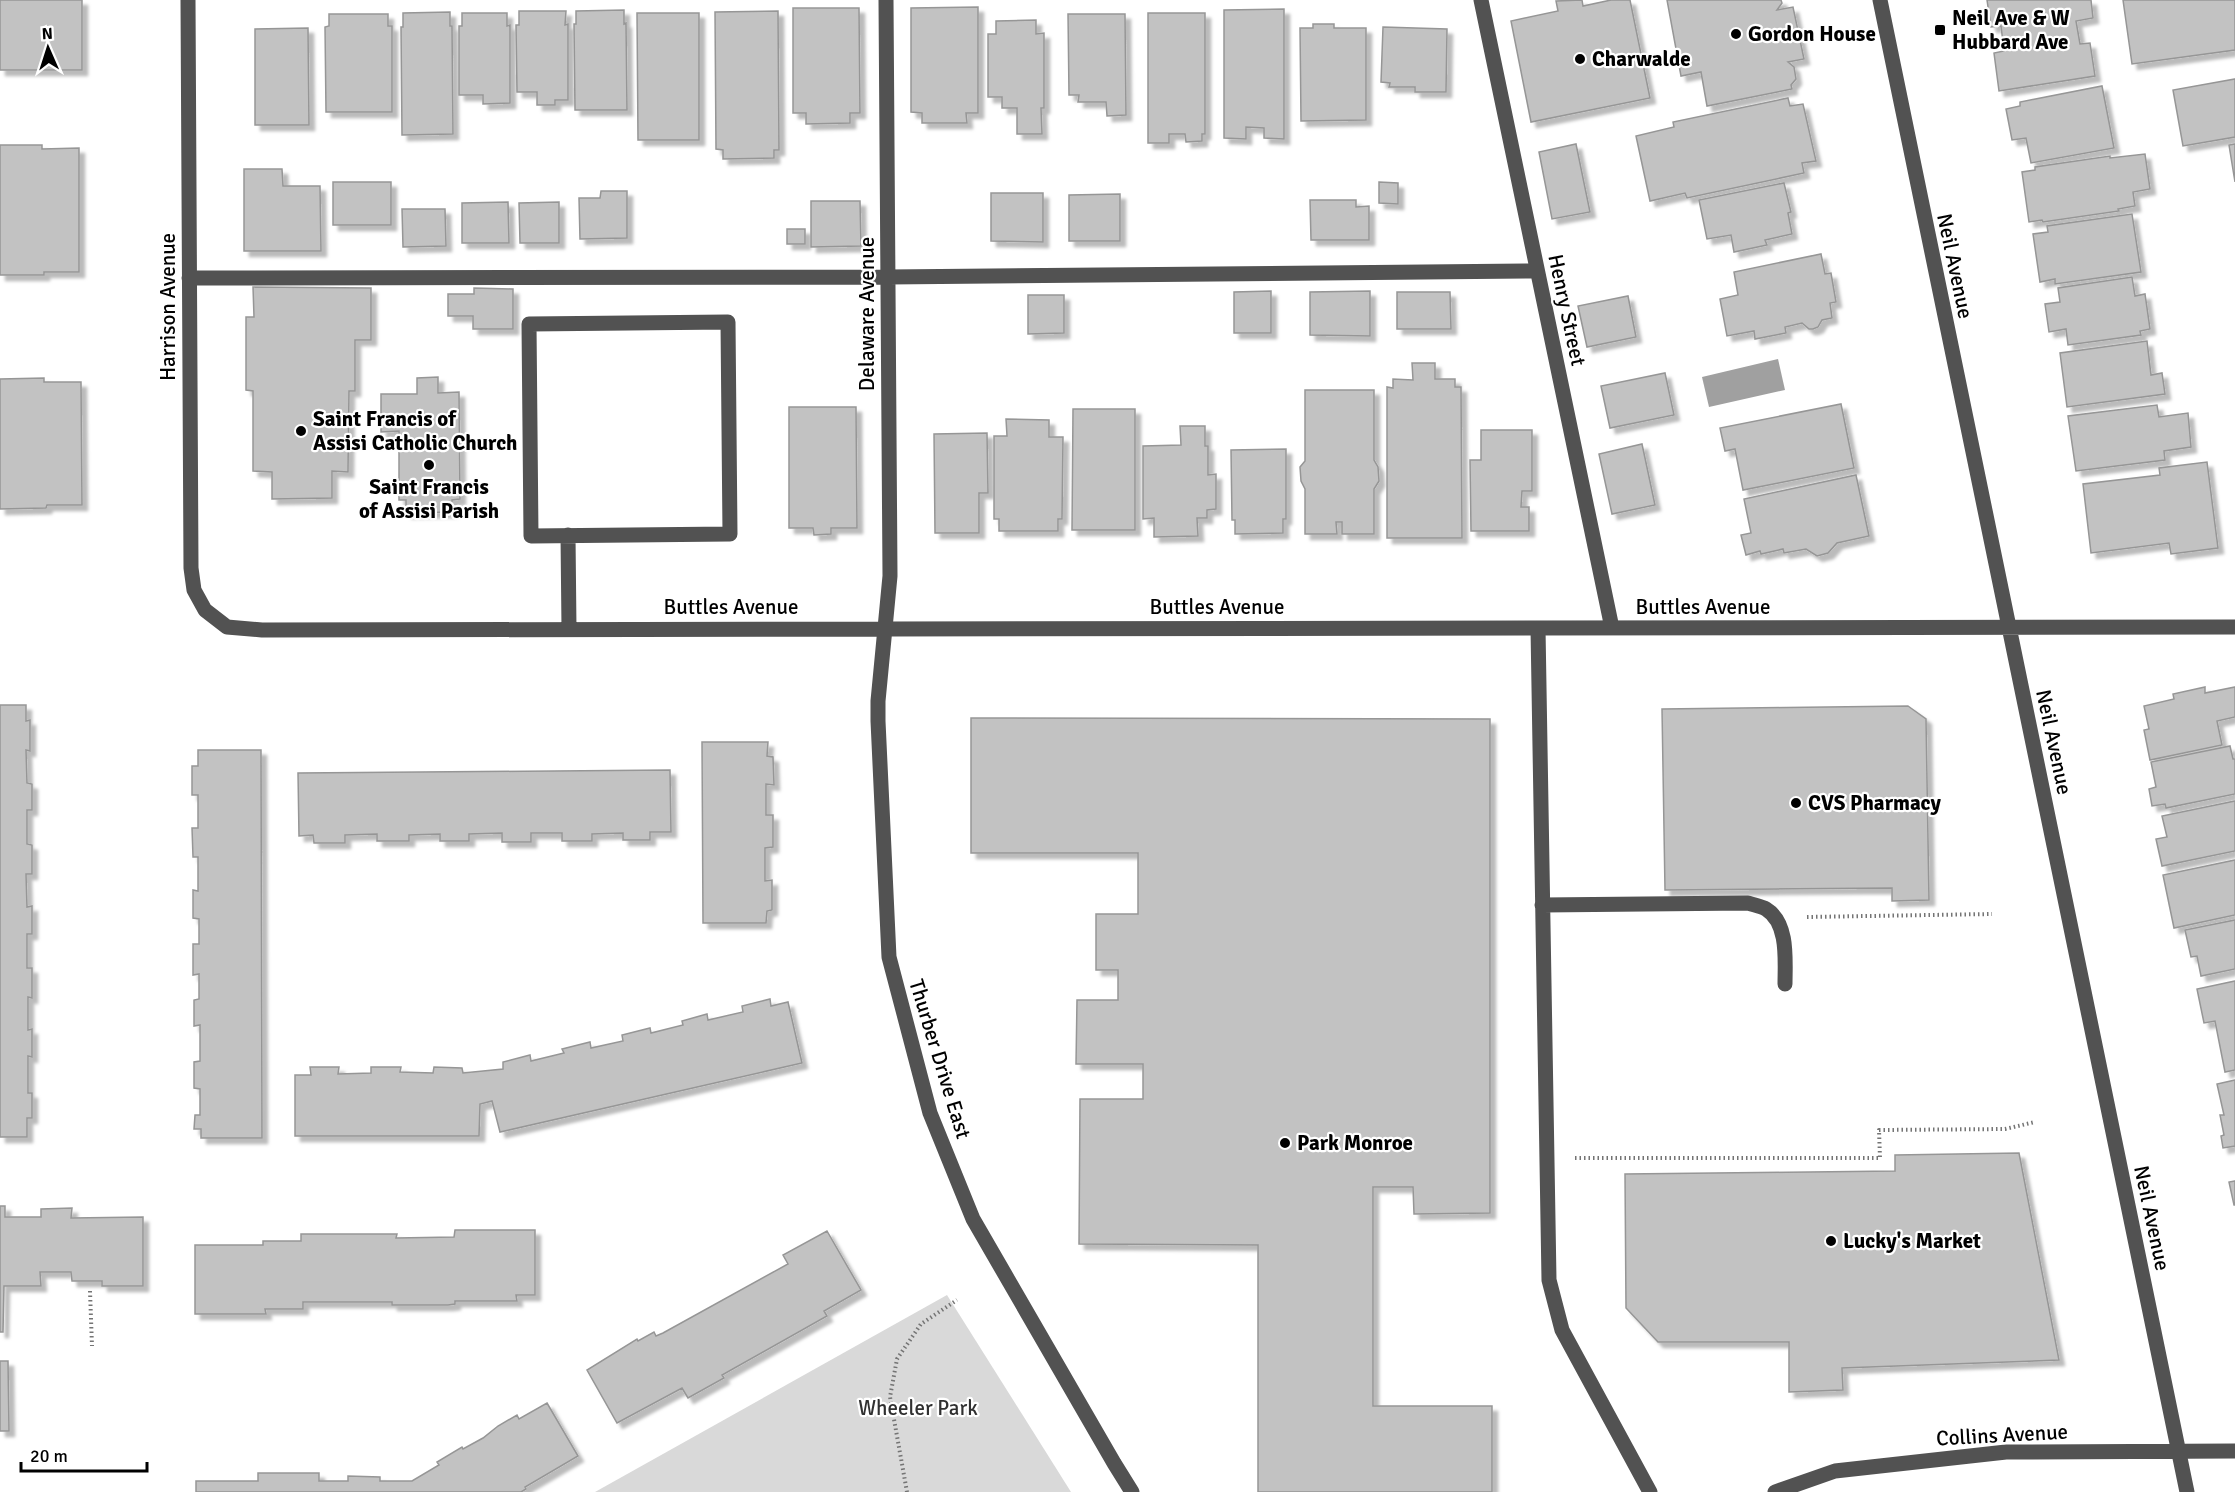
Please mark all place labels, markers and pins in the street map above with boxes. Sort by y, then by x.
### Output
place label: Neil Ave & W Hubbard Ave [1952,5,2070,55]
place label: Gordon House [1748,21,1876,47]
marker: Neil Ave & W Hubbard Ave [1933,23,1947,37]
marker: Gordon House [1729,27,1743,41]
place label: Charwalde [1592,46,1691,72]
marker: Charwalde [1573,52,1587,66]
place label: Saint Francis of Assisi Catholic Church [313,406,518,456]
marker: Saint Francis of Assisi Catholic Church [294,424,308,438]
marker: Saint Francis of Assisi Parish [422,458,436,472]
place label: Saint Francis of Assisi Parish [359,474,499,524]
place label: CVS Pharmacy [1808,790,1942,816]
marker: CVS Pharmacy [1789,796,1803,810]
place label: Park Monroe [1297,1130,1413,1156]
marker: Park Monroe [1278,1136,1292,1150]
place label: Lucky's Market [1843,1228,1981,1254]
marker: Lucky's Market [1824,1234,1838,1248]

